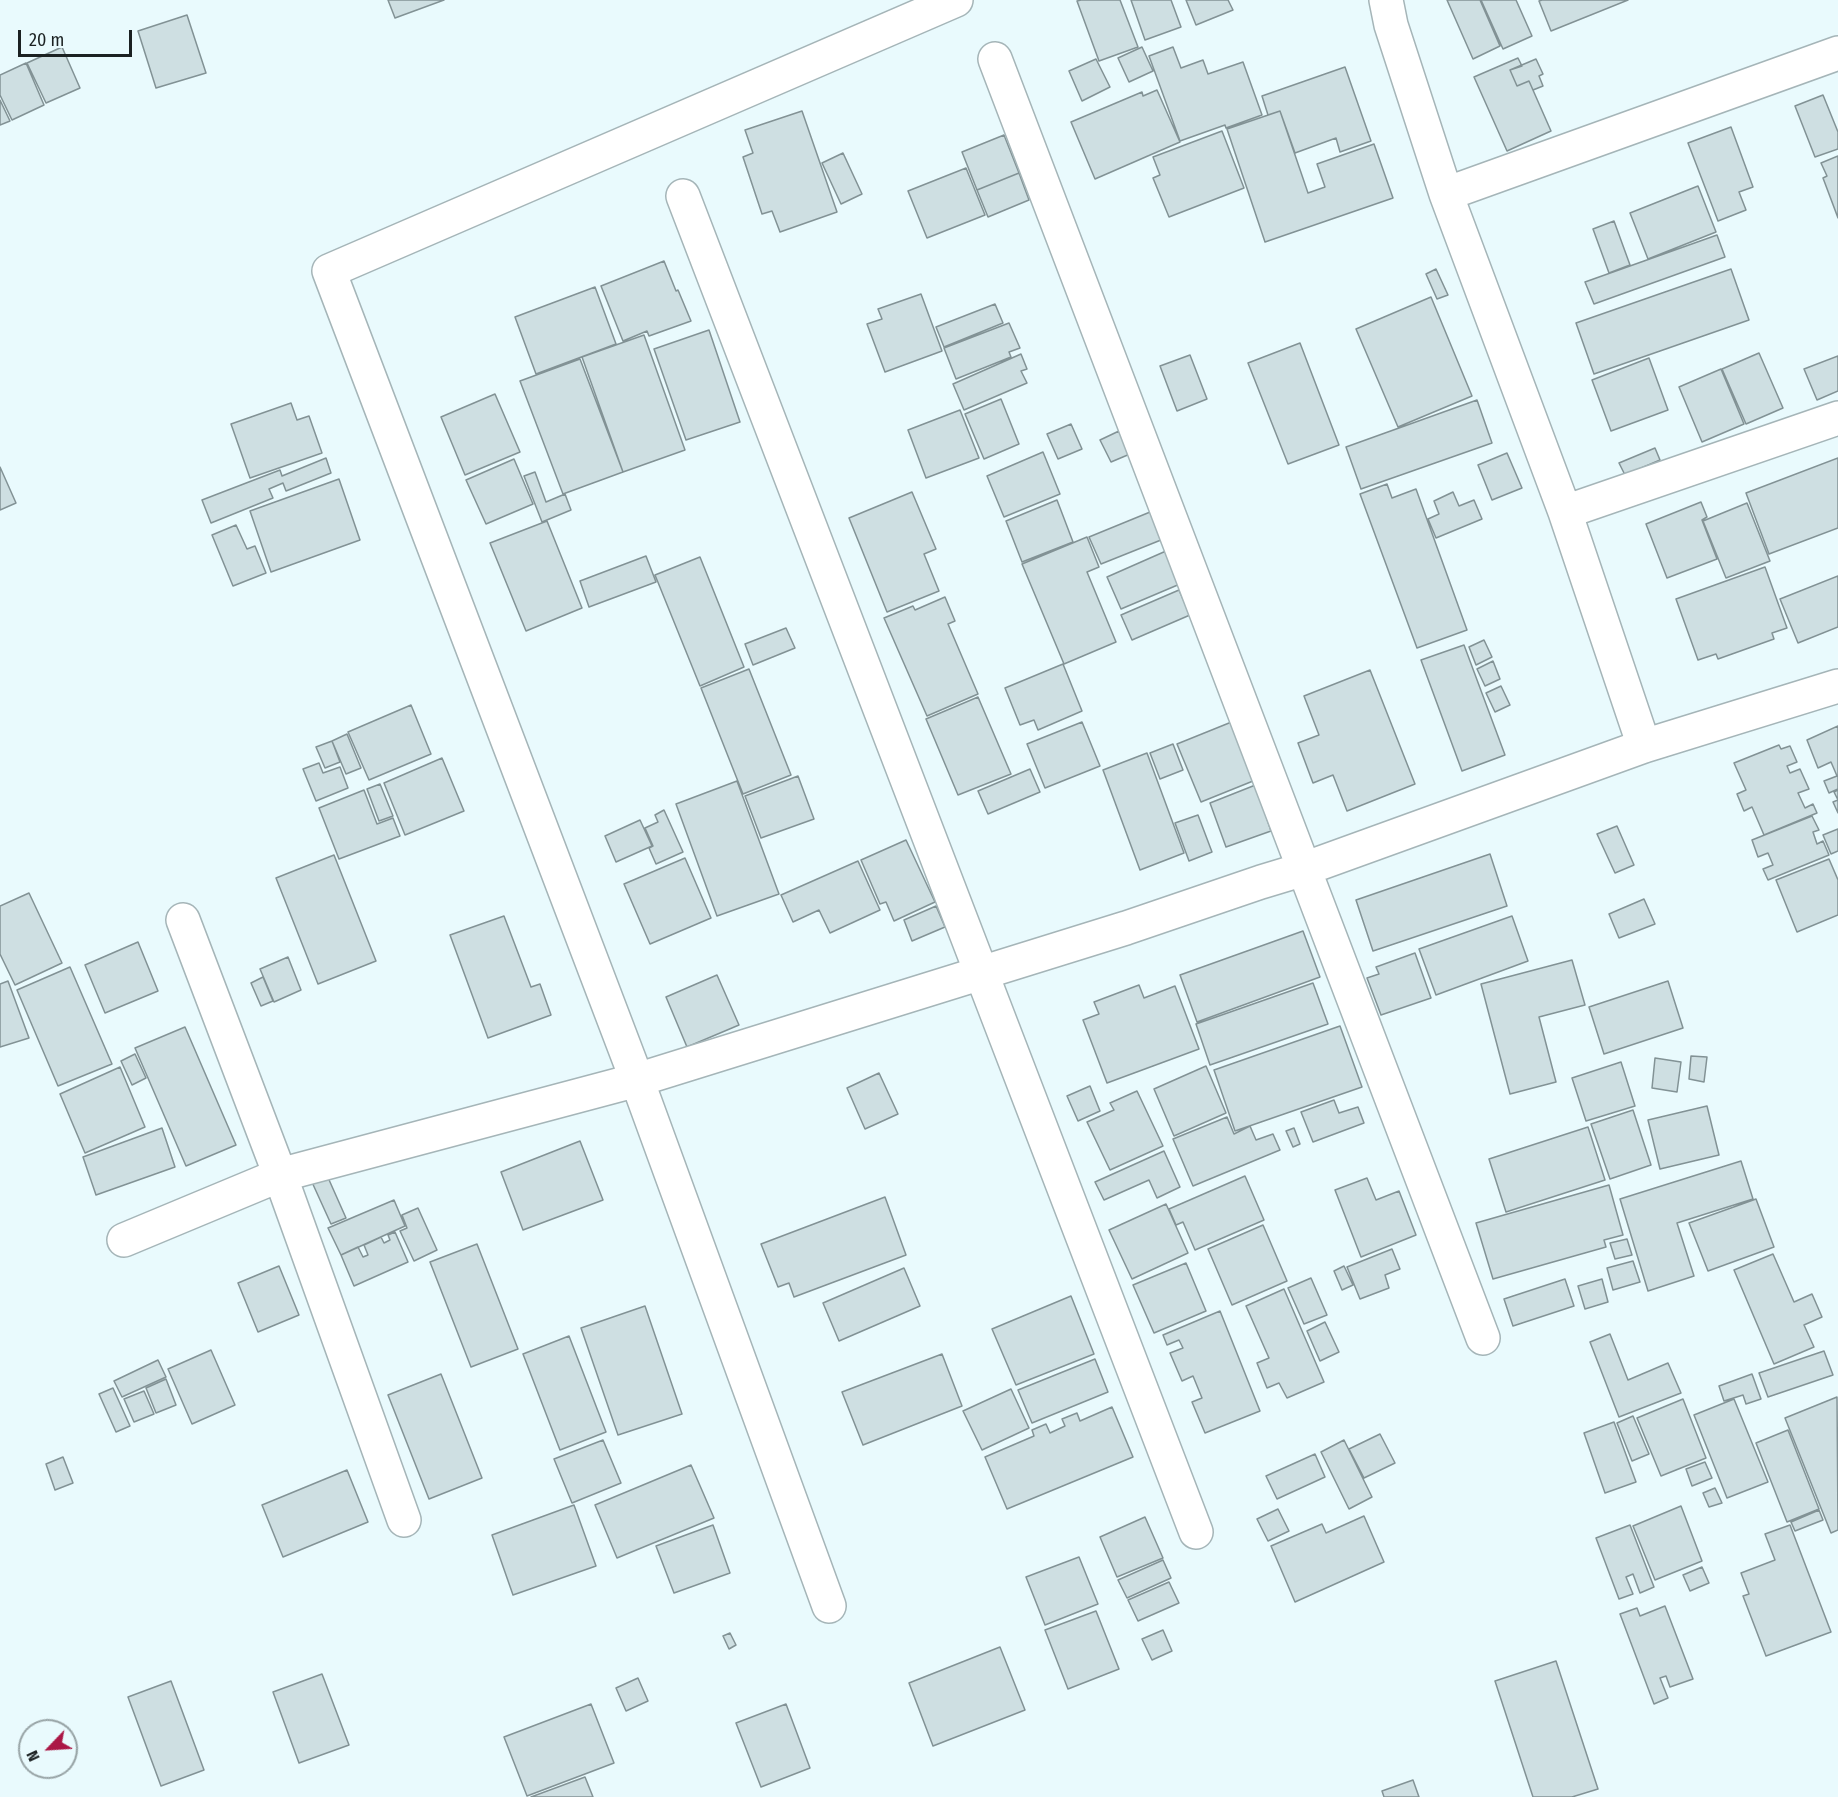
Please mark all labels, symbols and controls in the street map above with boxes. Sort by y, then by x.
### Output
scale bar [21,18,135,56]
text: 20 m [29,29,64,51]
north arrow [18,1719,78,1779]
text: N [22,1748,44,1764]

